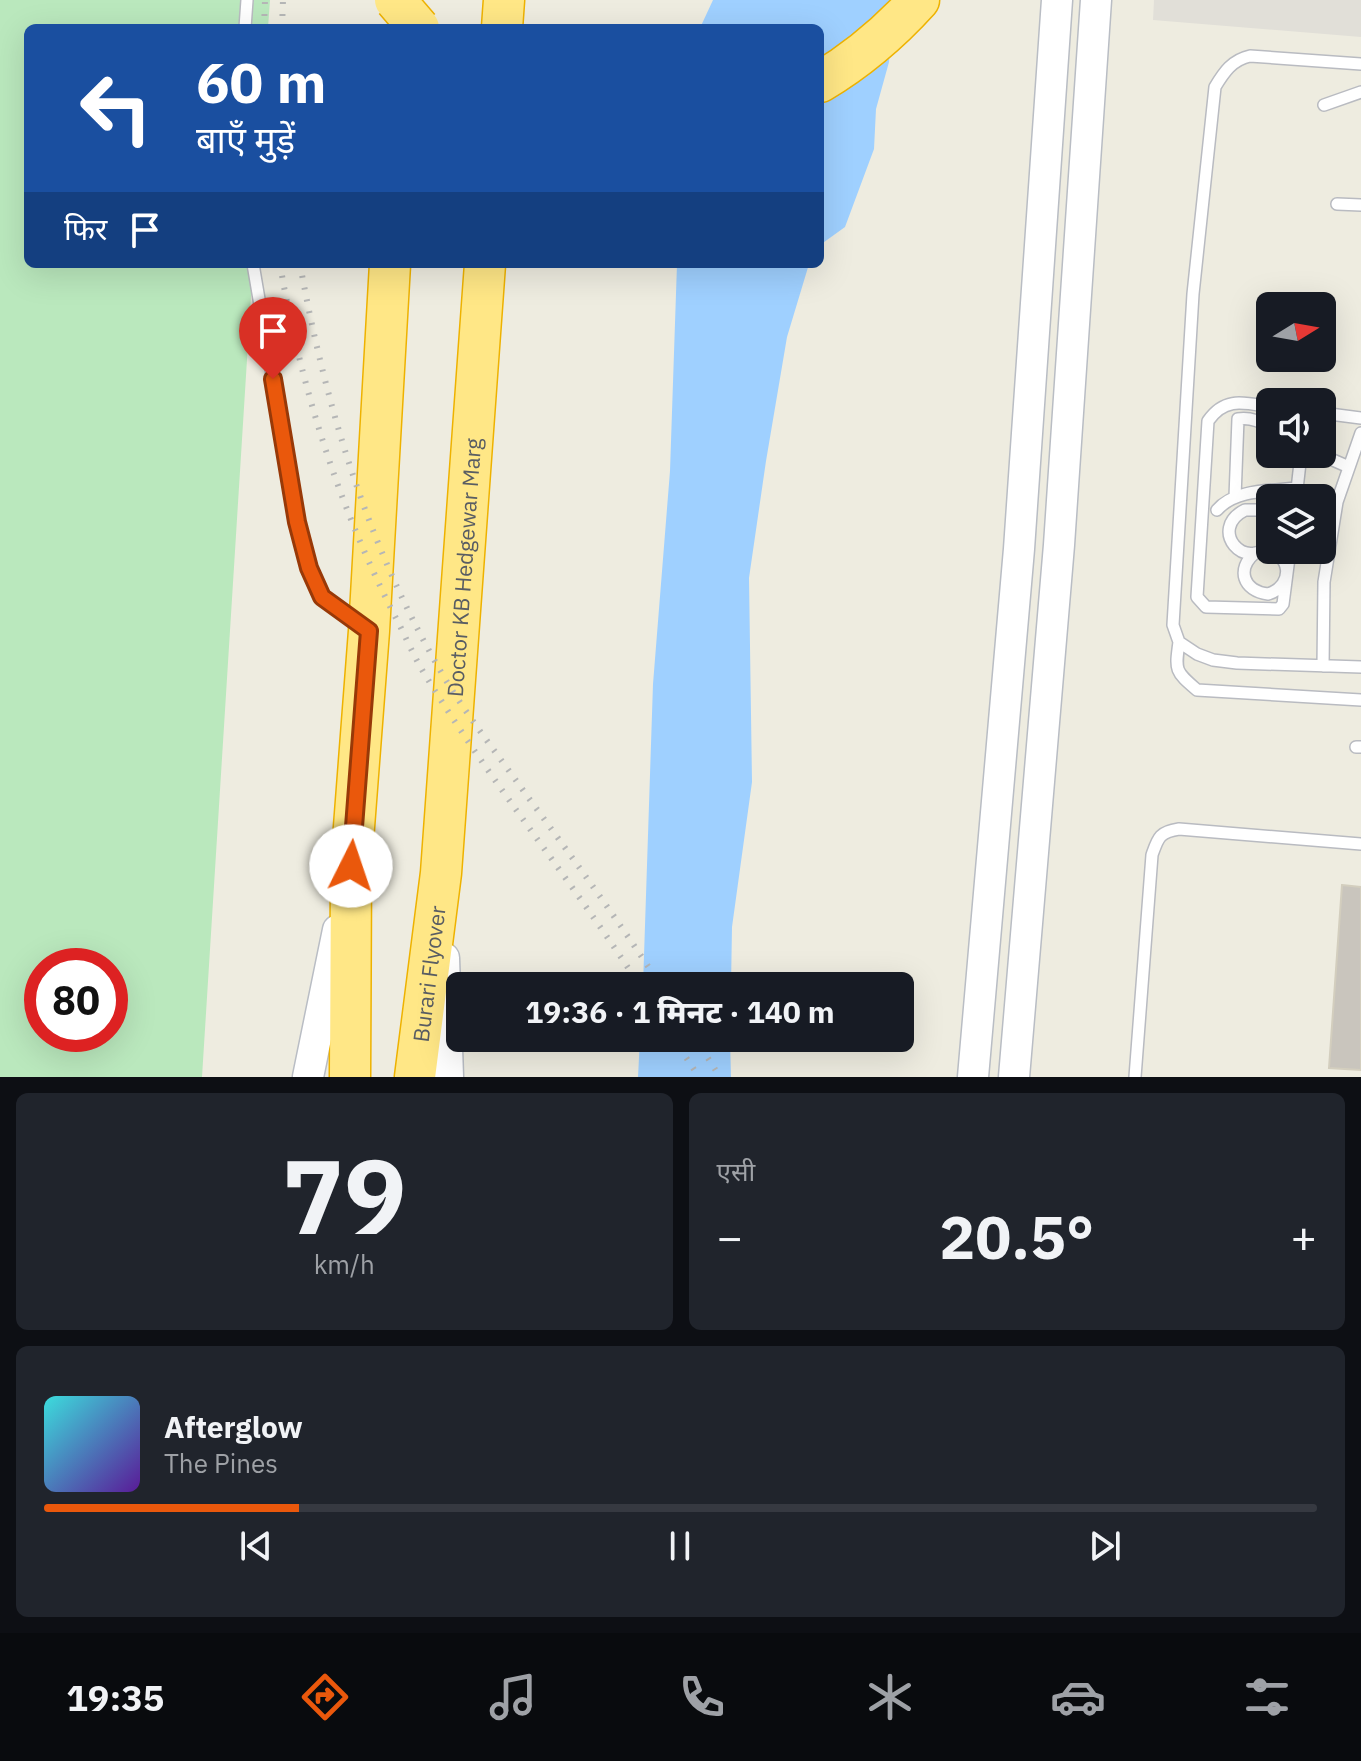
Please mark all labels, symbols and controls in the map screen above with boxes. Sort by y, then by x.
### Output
text: 60 m [196,46,326,118]
icon: left [64,56,168,160]
text: बाएँ मुड़ें [196,116,295,163]
icon: arrive [123,208,167,252]
text: फिर [64,209,107,248]
north arrow [1256,292,1336,372]
map controls [1256,292,1336,564]
pin [239,297,307,379]
icon: arrive [251,309,295,353]
button: sound [1256,388,1336,468]
street label: Doctor KB Hedgewar Marg [439,437,487,698]
button: layers [1256,484,1336,564]
position arrow [309,824,393,908]
street label: Burari Flyover [405,904,451,1044]
speed limit sign: 80 [24,948,128,1052]
text: 19:36 · 1 मिनट · 140 m [525,992,835,1031]
text: 79 [282,1127,407,1263]
text: एसी [717,1154,755,1188]
text: 20.5° [939,1197,1094,1276]
text: − [717,1208,743,1265]
text: + [1291,1208,1317,1265]
text: km/h [314,1247,375,1281]
text: Afterglow [164,1407,303,1446]
text: The Pines [164,1446,278,1480]
icon: previous [234,1524,278,1568]
icon: pause [658,1524,702,1568]
icon: next [1083,1524,1127,1568]
icon: directions [297,1669,353,1725]
icon: music [485,1669,541,1725]
icon: phone [674,1669,730,1725]
icon: climate [862,1669,918,1725]
icon: car [1050,1669,1106,1725]
icon: filters [1239,1669,1295,1725]
text: 19:35 [66,1674,164,1721]

